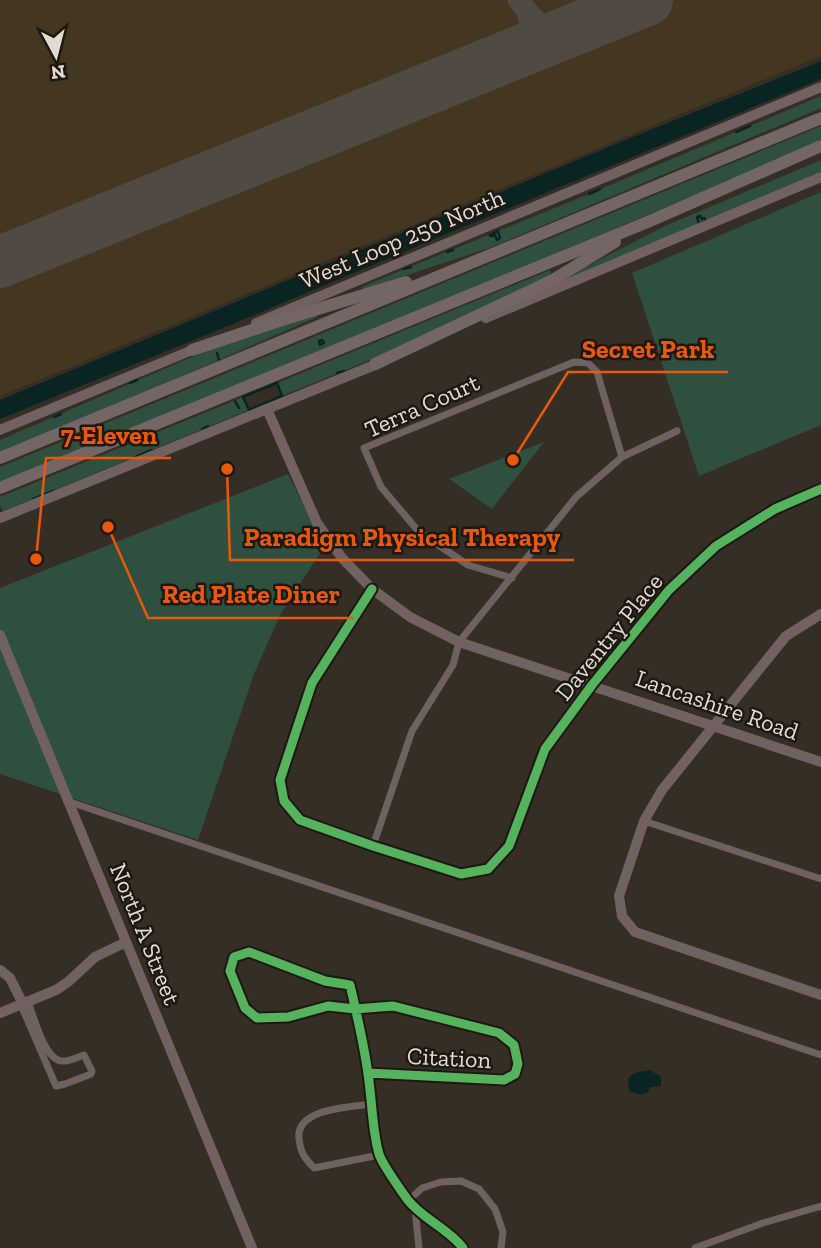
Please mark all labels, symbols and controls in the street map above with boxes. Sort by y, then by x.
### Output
north arrow [21,21,91,91]
text: N [49,60,67,85]
street label: West Loop 250 North [295,182,509,295]
callout: Secret Park [568,325,728,372]
text: Secret Park [582,333,715,365]
street label: Terra Court [360,367,484,444]
callout: 7-Eleven [46,411,171,458]
text: 7-Eleven [61,419,158,451]
callout: Paradigm Physical Therapy [230,513,574,560]
text: Paradigm Physical Therapy [244,521,560,553]
street label: Daventry Place [549,567,669,706]
callout: Red Plate Diner [148,571,354,618]
text: Red Plate Diner [162,578,340,610]
street label: Lancashire Road [632,663,802,746]
street label: North A Street [104,859,187,1009]
street label: Citation [406,1041,492,1074]

